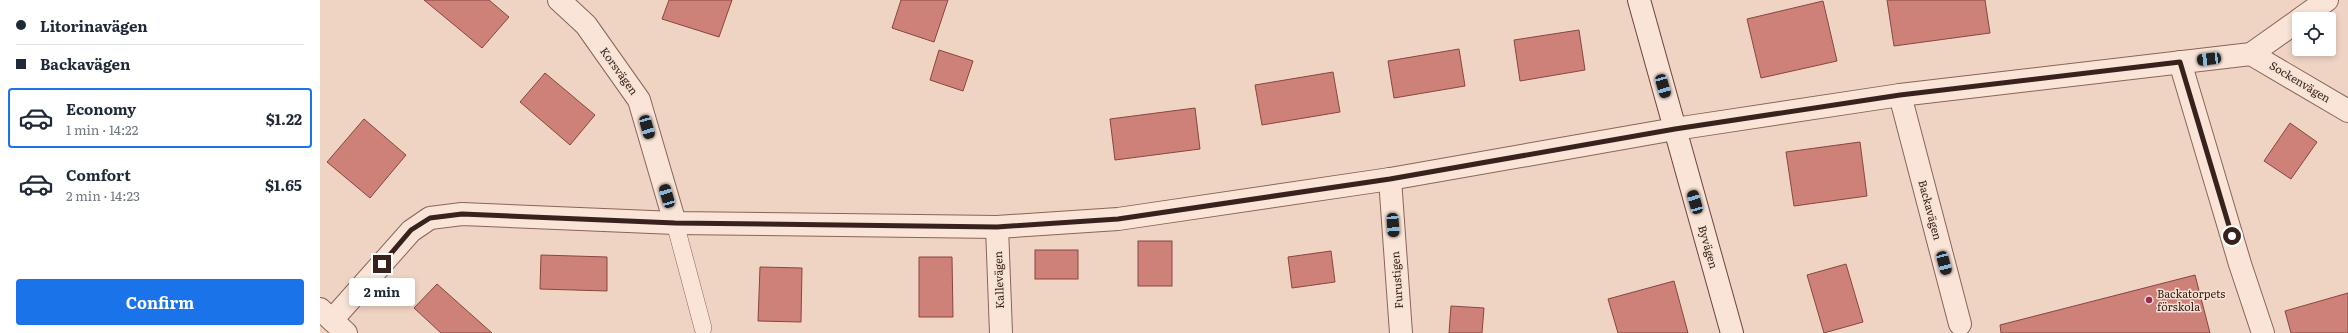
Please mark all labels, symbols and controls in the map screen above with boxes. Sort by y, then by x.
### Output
map controls [2292,12,2336,56]
button: locate [2292,12,2336,56]
text: Litorinavägen [40,14,148,37]
street label: Korsvägen [597,43,643,98]
text: Backavägen [40,52,130,75]
car [2196,52,2222,66]
street label: Sockenvägen [2267,57,2334,106]
car [1654,73,1672,99]
text: Economy [66,97,136,120]
icon: car [18,100,54,136]
text: $1.22 [266,107,302,130]
car [638,114,656,140]
text: 1 min · 14:22 [66,120,138,139]
text: Comfort [66,163,131,186]
icon: car [18,166,54,202]
text: $1.65 [265,173,302,196]
street label: Backavägen [1915,178,1947,242]
car [658,183,676,209]
text: 2 min · 14:23 [66,186,140,205]
car [1686,189,1704,215]
car [1386,213,1400,237]
street label: Byvägen [1695,223,1723,270]
route start [2223,227,2241,245]
car [1935,250,1953,276]
street label: Kallevägen [989,251,1007,309]
street label: Furustigen [1386,251,1406,309]
route end [373,255,391,273]
callout: 2 min [349,278,415,306]
button: Confirm [16,279,304,325]
text: 2 min [364,282,400,301]
place label: Backatorpets förskola [2157,285,2225,314]
marker: Backatorpets förskola [2144,295,2154,305]

